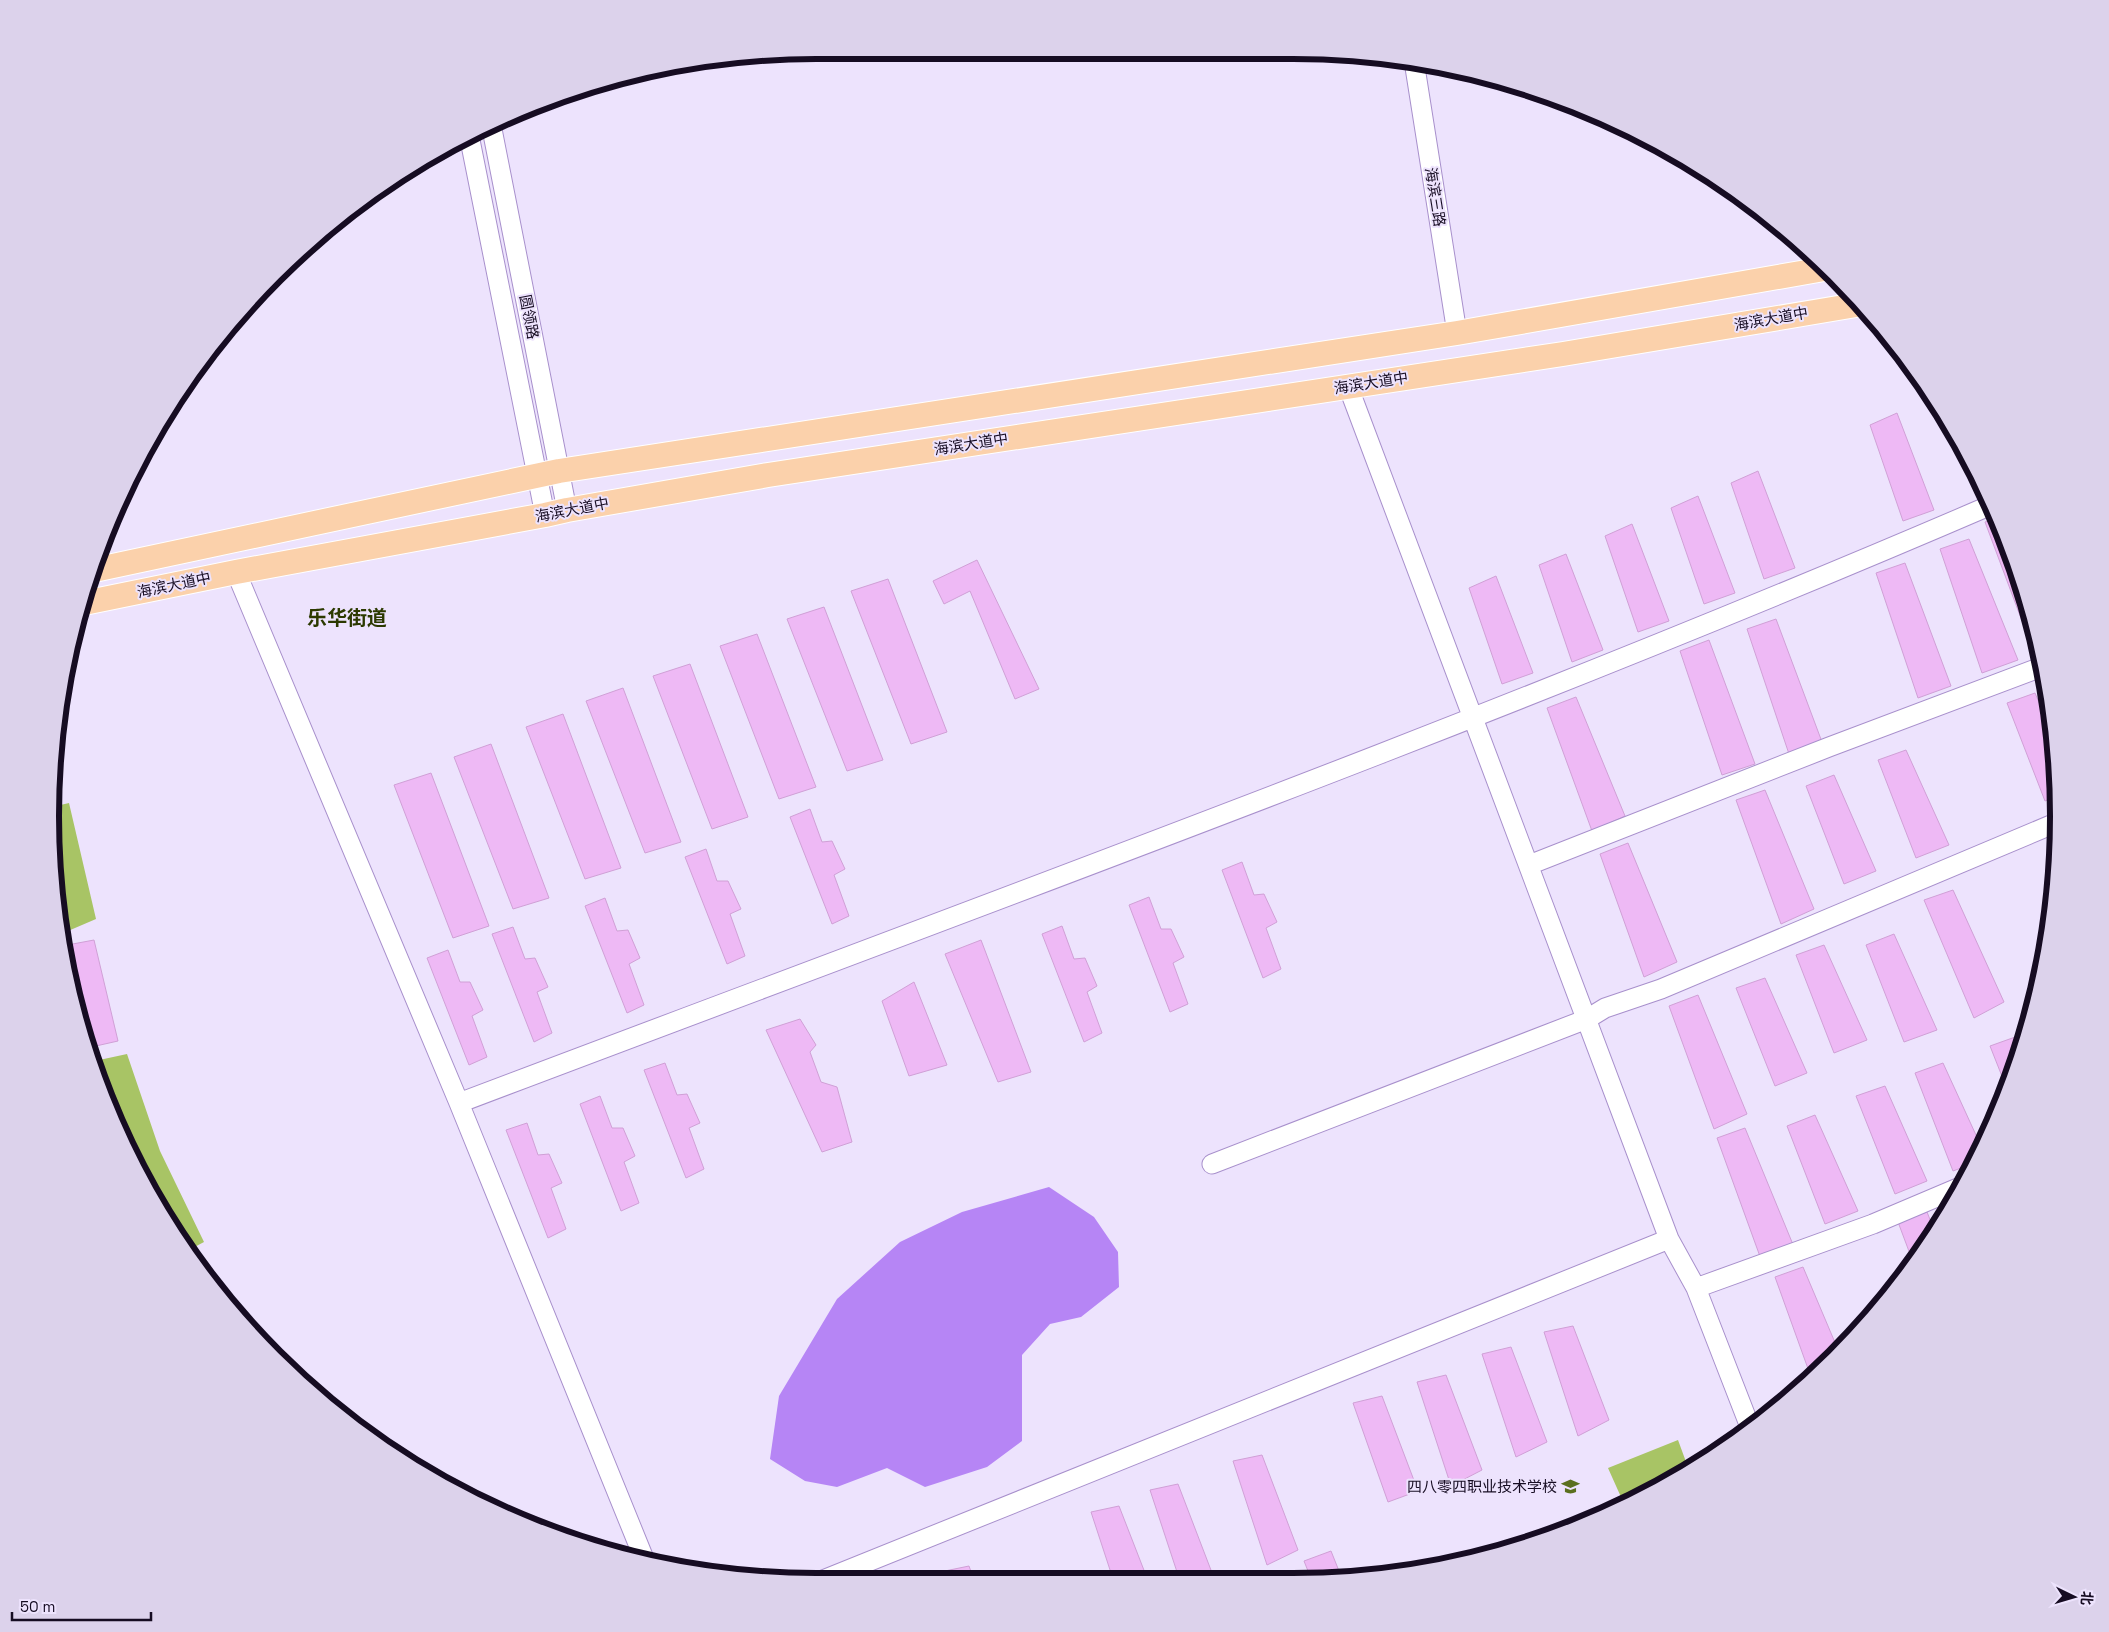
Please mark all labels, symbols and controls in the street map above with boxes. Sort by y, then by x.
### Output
street label: 海滨三路 [1421,166,1450,228]
street label: 圆领路 [516,293,543,341]
street label: 海滨大道中 [1732,303,1810,334]
street label: 海滨大道中 [1332,367,1409,398]
street label: 海滨大道中 [932,428,1009,459]
street label: 海滨大道中 [533,493,611,526]
street label: 海滨大道中 [135,567,213,602]
district label: 乐华街道 [307,605,387,631]
place label: 四八零四职业技术学校 [1407,1477,1557,1496]
school or university icon: 四八零四职业技术学校 [1561,1477,1581,1497]
north arrow [2049,1572,2099,1622]
scale bar [12,1590,151,1622]
text: 北 [2077,1590,2097,1606]
text: 50 m [20,1597,55,1616]

